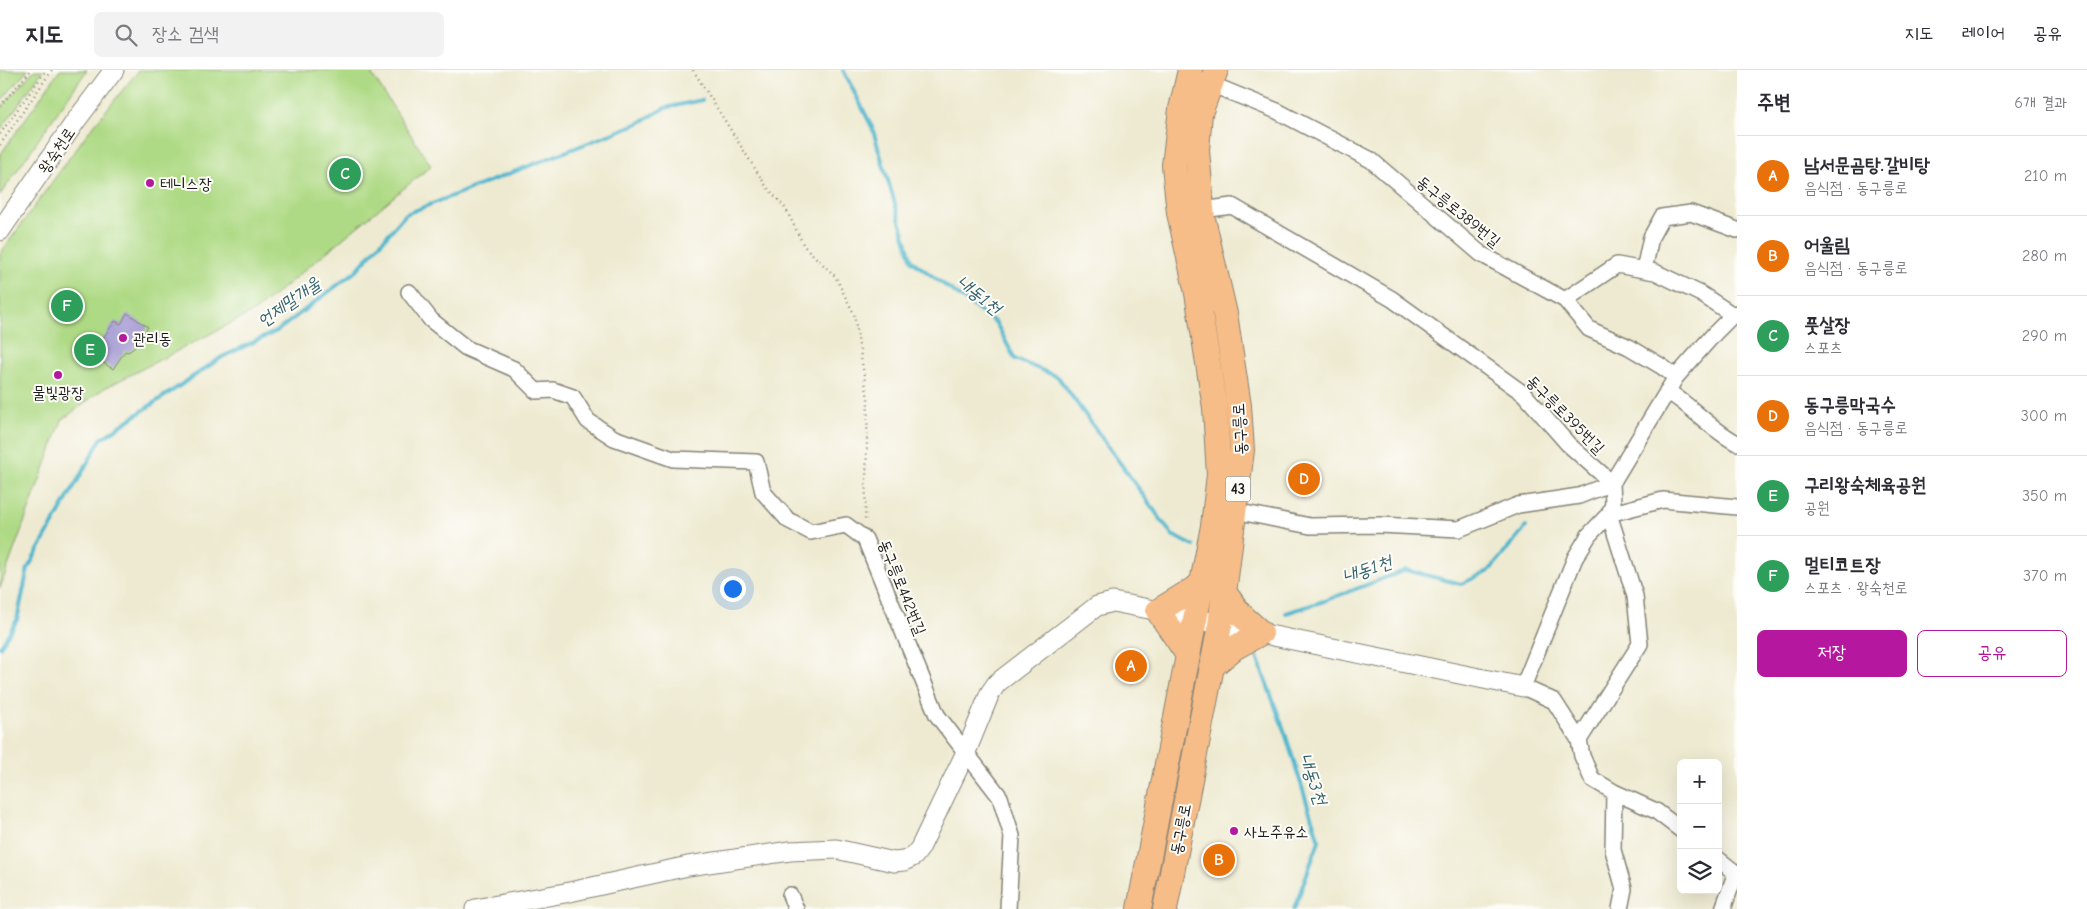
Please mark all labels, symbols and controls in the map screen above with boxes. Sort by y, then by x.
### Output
search box [94,12,444,57]
text: 지도 [25,20,64,48]
icon: search [112,21,140,49]
text: 장소 검색 [152,23,219,45]
text: 지도 [1905,23,1934,44]
text: 레이어 [1962,23,2005,44]
text: 공유 [2033,23,2062,44]
text: 주변 [1757,90,1791,114]
text: 6개 결과 [2014,94,2067,112]
street label: 왕숙천로 [35,124,79,177]
text: 남서문곰탕.갈비탕 [1804,154,1930,176]
pin: C [329,155,361,193]
text: A [1769,167,1777,185]
text: 210 m [2024,167,2067,185]
street label: 동구릉로389번길 [1413,173,1504,251]
place label: 테니스장 [160,175,212,193]
marker: 테니스장 [144,177,156,189]
text: 음식점 · 동구릉로 [1804,179,1908,197]
text: 어울림 [1804,234,1850,256]
text: B [1768,247,1778,265]
text: 280 m [2022,247,2067,265]
text: 음식점 · 동구릉로 [1804,259,1908,277]
water label: 언제말개울 [254,272,326,332]
water label: 내동1천 [952,272,1006,320]
pin: F [51,287,83,325]
text: 풋살장 [1804,314,1850,336]
text: C [1768,327,1778,345]
text: 290 m [2022,327,2067,345]
place label: 관리동 [133,330,172,348]
pin: E [74,331,106,369]
marker: 관리동 [117,332,129,344]
text: 스포츠 [1804,339,1843,357]
marker: 물빛광장 [52,369,64,381]
street label: 동구릉로395번길 [1523,372,1608,457]
place label: 물빛광장 [32,384,84,402]
text: 동구릉막국수 [1804,394,1896,416]
street label: 동구릉로 [1230,403,1250,455]
text: D [1768,407,1778,425]
text: 300 m [2021,407,2067,425]
text: 음식점 · 동구릉로 [1804,419,1908,437]
pin: D [1288,460,1320,498]
text: 구리왕숙체육공원 [1804,474,1926,496]
road number: 43 [1226,476,1250,502]
text: E [1768,487,1778,505]
text: 350 m [2022,487,2067,505]
text: 공원 [1804,499,1830,517]
street label: 동구릉로442번길 [875,537,929,638]
water label: 내동1천 [1340,551,1396,588]
text: 멀티코트장 [1804,554,1880,576]
text: F [1768,567,1778,585]
text: 370 m [2023,567,2067,585]
your location [720,576,746,602]
text: 스포츠 · 왕숙천로 [1804,579,1908,597]
button: 저장 [1757,630,1907,677]
button: 공유 [1917,630,2067,677]
pin: A [1115,647,1147,685]
water label: 내동3천 [1294,751,1332,809]
map controls [1677,759,1722,894]
button: + [1677,759,1722,804]
street label: 동구릉로 [1167,802,1195,856]
button: − [1677,804,1722,849]
place label: 사노주유소 [1244,823,1308,841]
marker: 사노주유소 [1228,825,1240,837]
pin: B [1203,841,1235,879]
button: layers [1677,849,1722,894]

